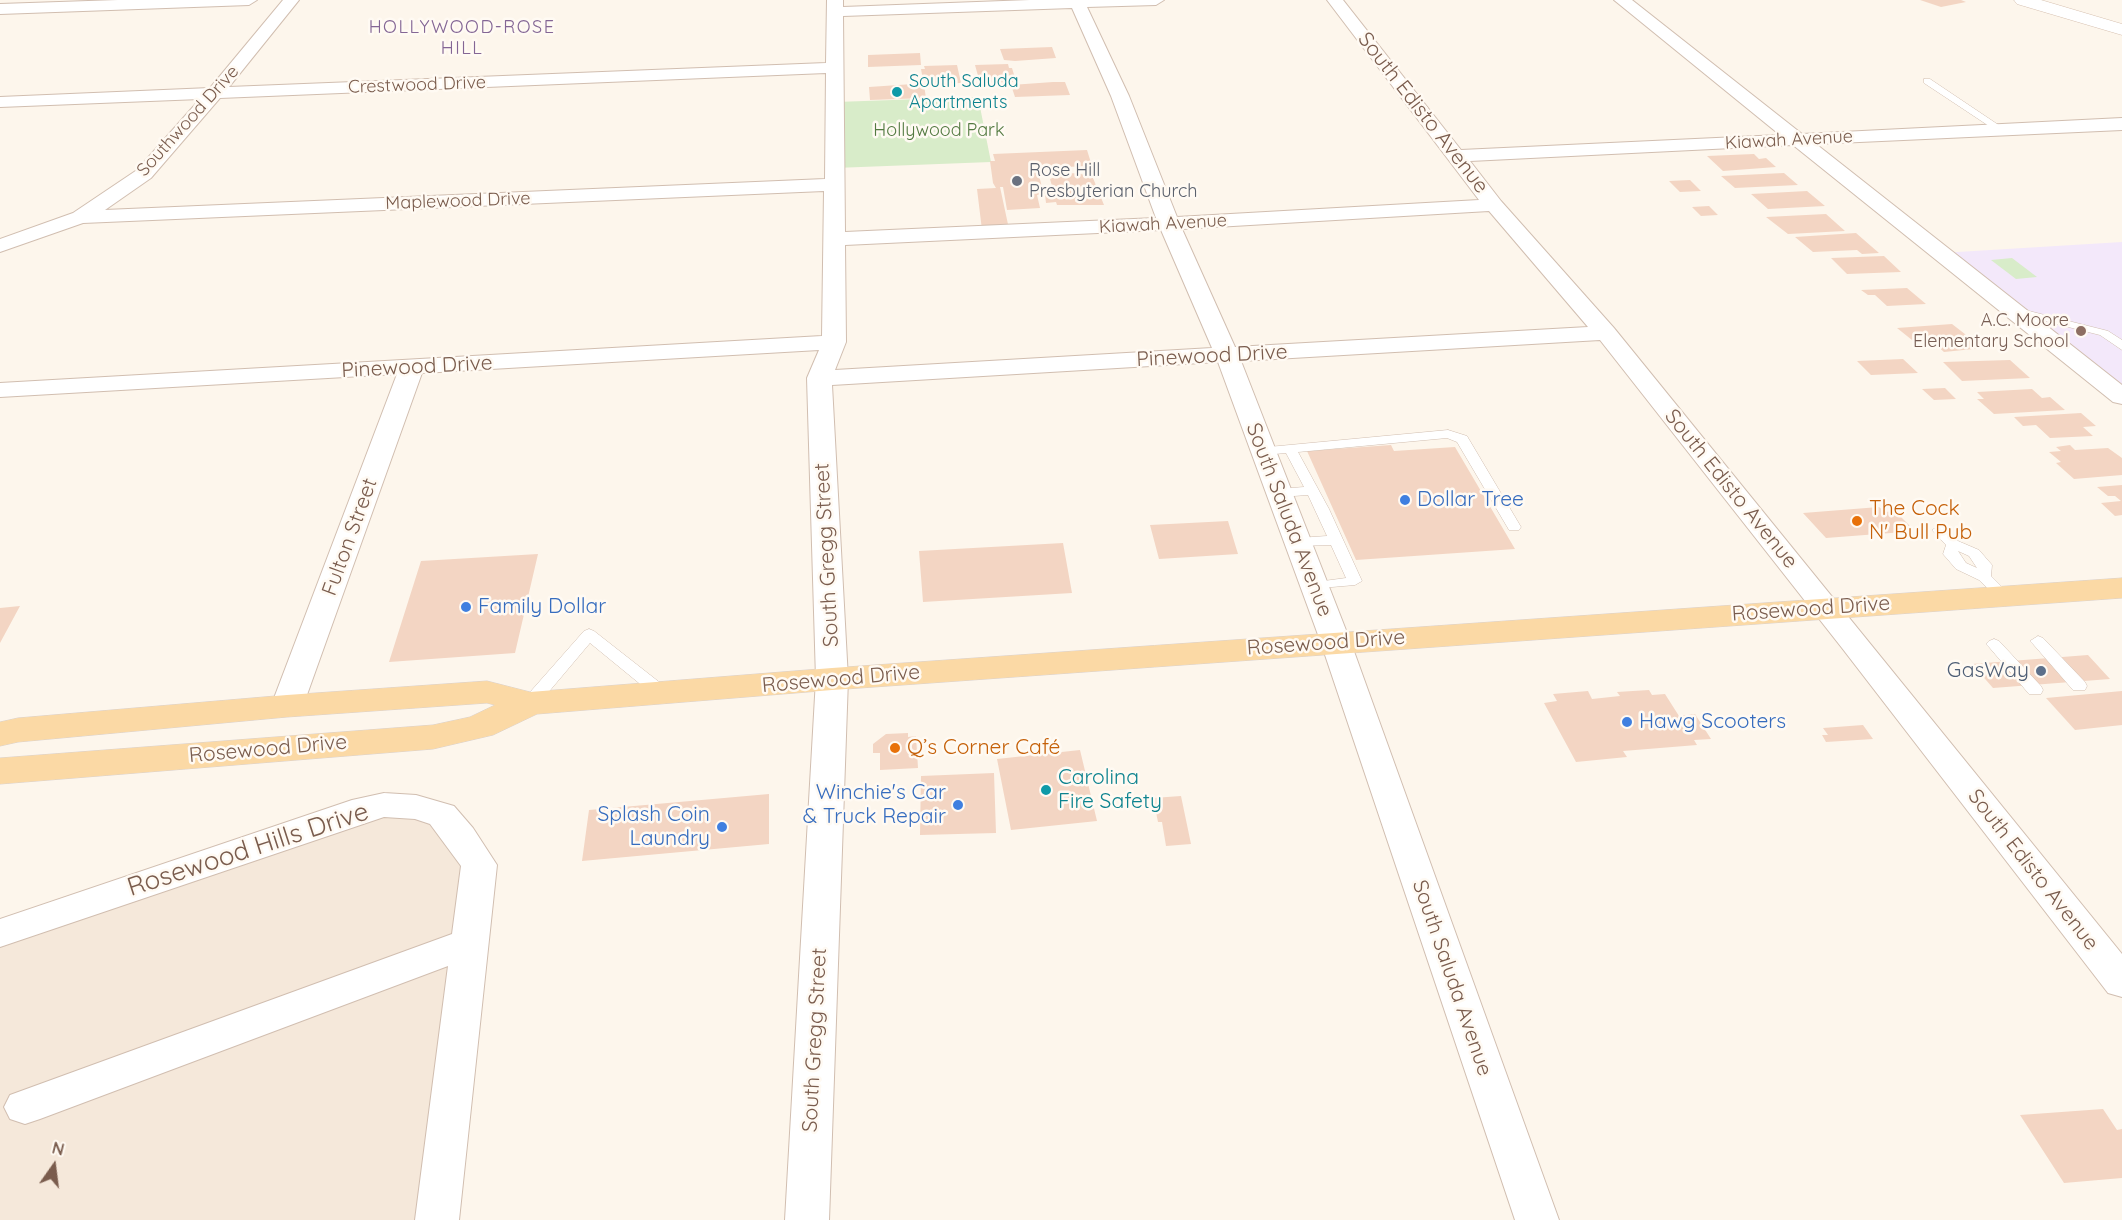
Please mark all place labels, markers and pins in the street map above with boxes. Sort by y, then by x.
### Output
place label: South Saluda Apartments [909,71,1019,113]
marker: South Saluda Apartments [890,85,904,99]
place label: Rose Hill Presbyterian Church [1029,160,1197,202]
marker: Rose Hill Presbyterian Church [1010,174,1024,188]
place label: A.C. Moore Elementary School [1913,310,2069,352]
marker: A.C. Moore Elementary School [2074,324,2088,338]
place label: Dollar Tree [1417,487,1524,513]
marker: Dollar Tree [1398,493,1412,507]
place label: The Cock N' Bull Pub [1869,496,1972,546]
marker: The Cock N' Bull Pub [1850,514,1864,528]
place label: Family Dollar [478,594,606,620]
marker: Family Dollar [459,600,473,614]
place label: GasWay [1947,658,2029,684]
marker: GasWay [2034,664,2048,678]
place label: Hawg Scooters [1639,709,1786,735]
marker: Hawg Scooters [1620,715,1634,729]
place label: Q’s Corner Café [907,735,1060,761]
marker: Q’s Corner Café [888,741,902,755]
place label: Carolina Fire Safety [1058,765,1162,815]
place label: Winchie's Car & Truck Repair [803,780,946,830]
marker: Carolina Fire Safety [1039,783,1053,797]
marker: Winchie's Car & Truck Repair [951,798,965,812]
place label: Splash Coin Laundry [597,802,710,852]
marker: Splash Coin Laundry [715,820,729,834]

